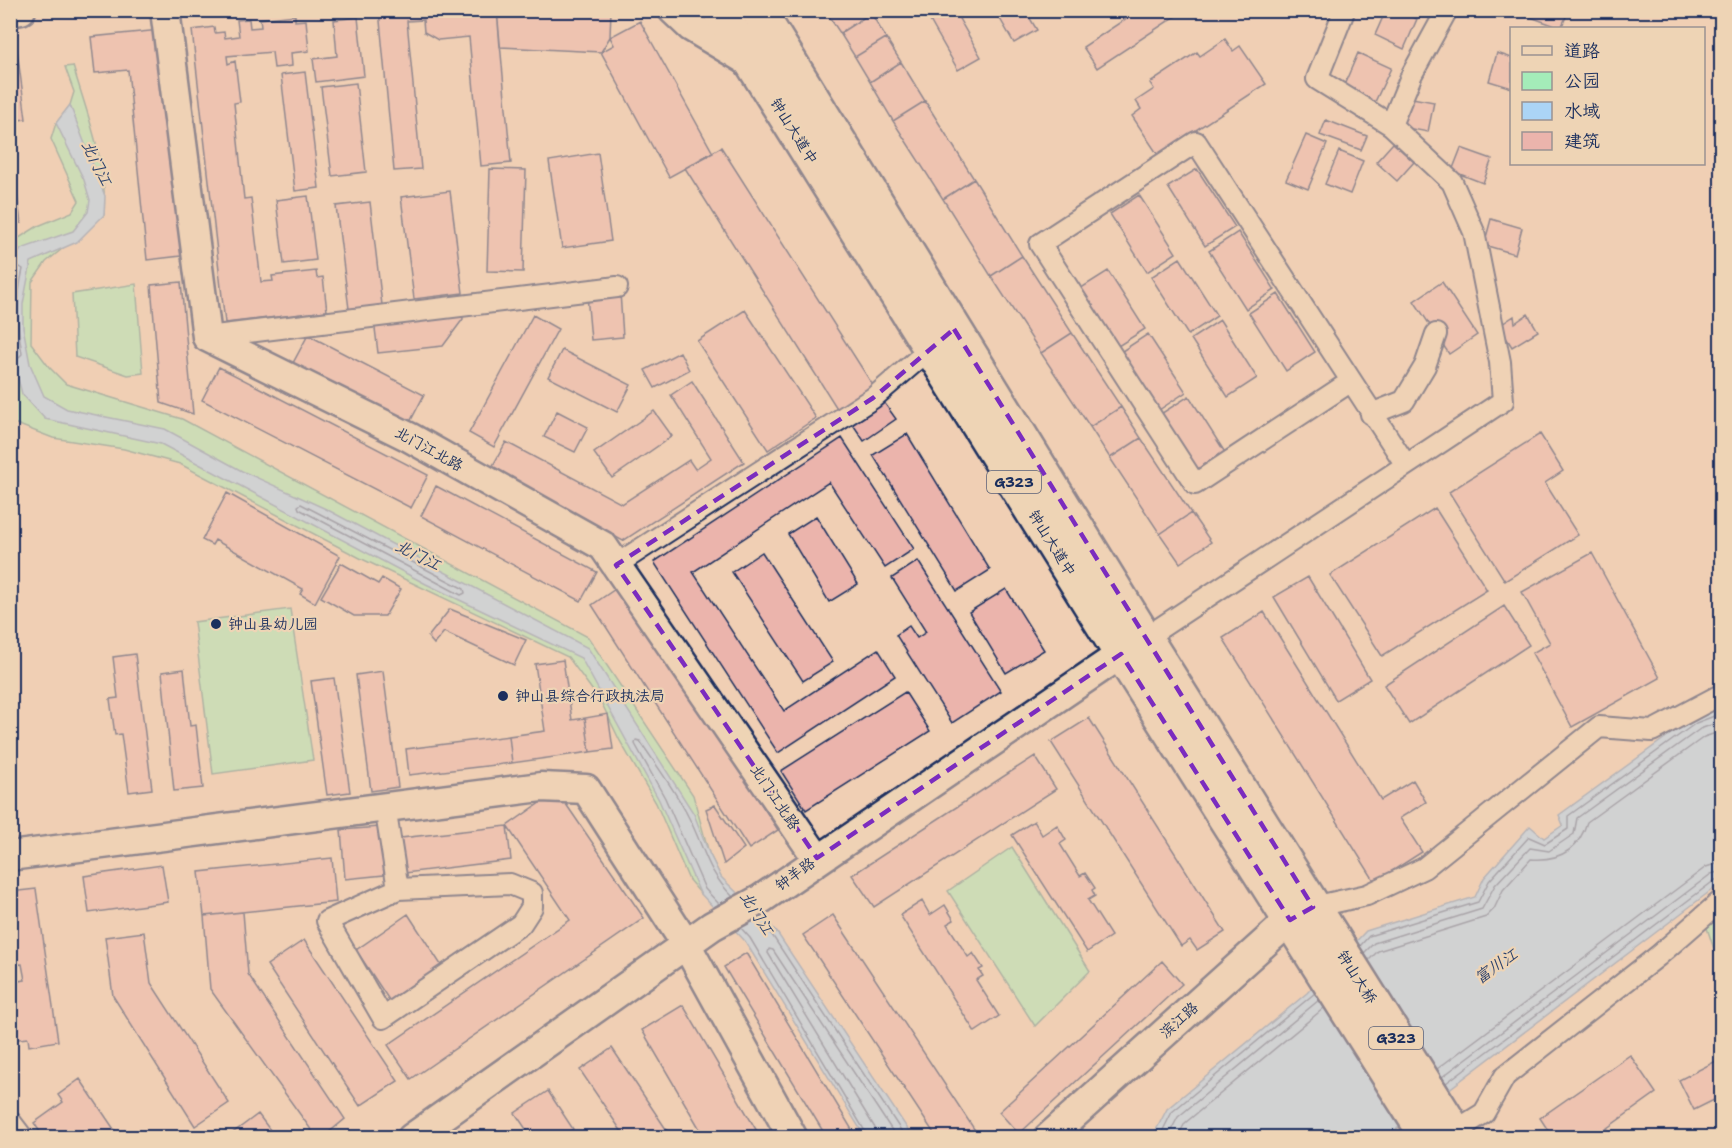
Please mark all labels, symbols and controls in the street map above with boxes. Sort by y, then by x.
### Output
legend [1510,27,1705,165]
text: 道路 [1564,39,1600,63]
text: 公园 [1564,69,1600,93]
street label: 钟山大道中 [766,94,822,168]
text: 水域 [1564,99,1600,123]
text: 建筑 [1564,129,1600,153]
water label: 北门江 [77,137,117,190]
street label: 北门江北路 [391,422,467,476]
road number: G323 [987,471,1041,493]
street label: 钟山大道中 [1024,506,1080,580]
water label: 北门江 [392,535,445,576]
place label: 钟山县幼儿园 [228,614,318,634]
marker: 钟山县幼儿园 [209,617,223,631]
place label: 钟山县综合行政执法局 [515,686,665,706]
marker: 钟山县综合行政执法局 [496,689,510,703]
street label: 北门江北路 [746,760,804,834]
street label: 钟羊路 [771,853,819,895]
water label: 北门江 [735,887,779,940]
water label: 富川江 [1470,943,1522,988]
street label: 钟山大桥 [1333,946,1381,1008]
street label: 滨江路 [1156,998,1202,1042]
road number: G323 [1369,1027,1423,1049]

